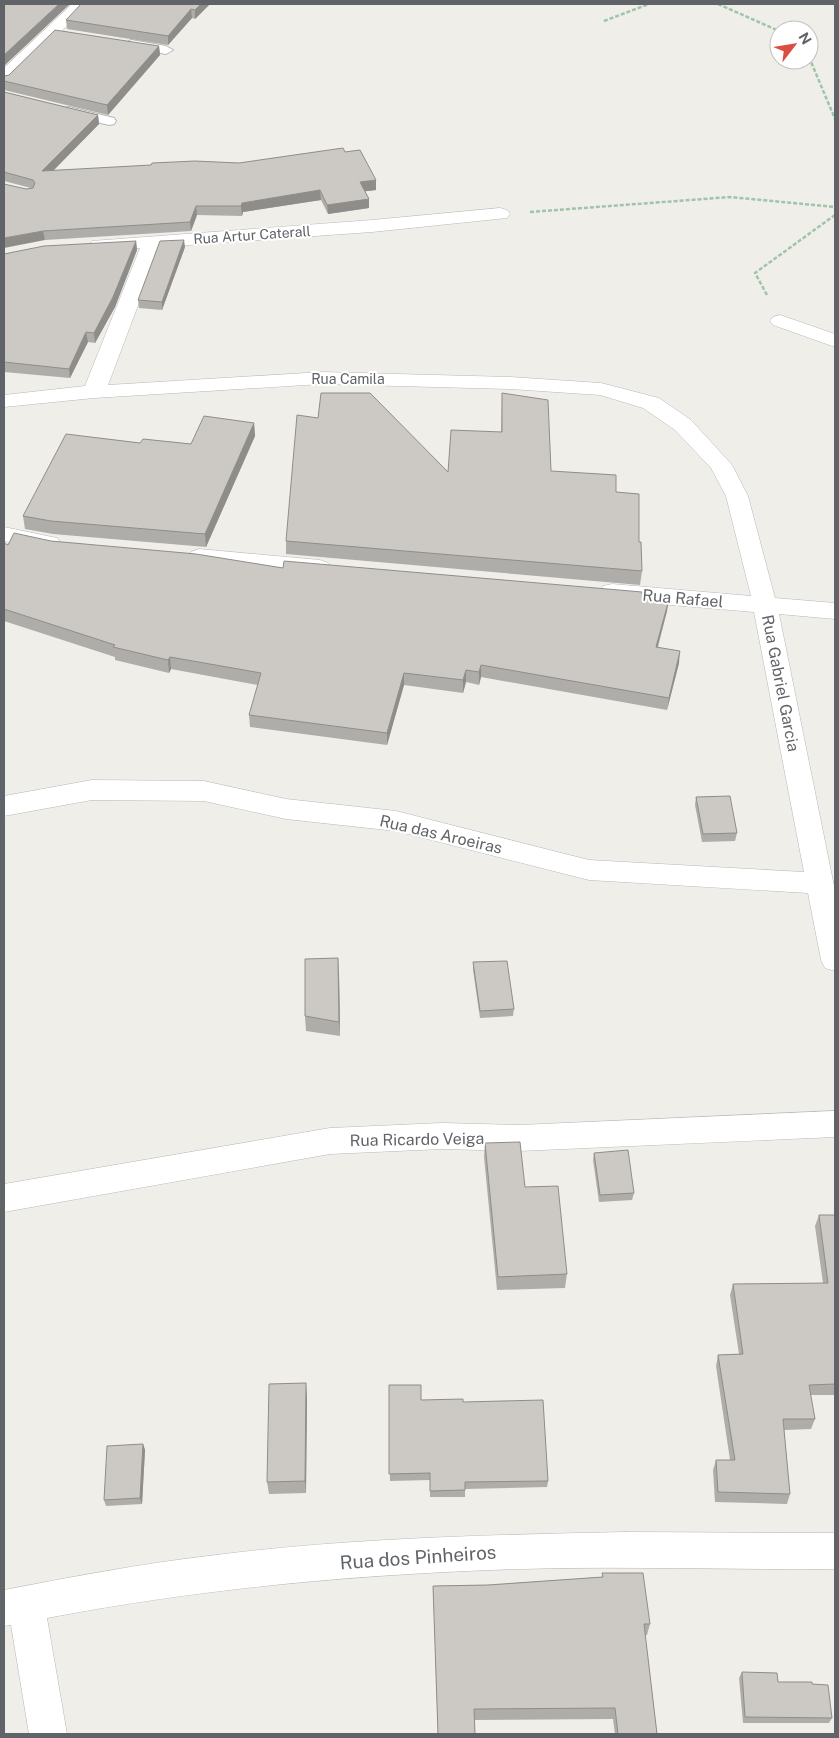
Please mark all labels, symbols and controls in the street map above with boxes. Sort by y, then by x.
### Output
north arrow [769,20,819,70]
text: N [795,29,815,47]
street label: Rua Artur Caterall [193,223,311,247]
street label: Rua Camila [311,371,385,387]
street label: Rua Rafael [642,585,724,612]
street label: Rua Gabriel Garcia [758,613,803,753]
street label: Rua das Aroeiras [378,811,504,858]
street label: Rua Ricardo Veiga [350,1129,484,1150]
street label: Rua dos Pinheiros [339,1541,497,1573]

